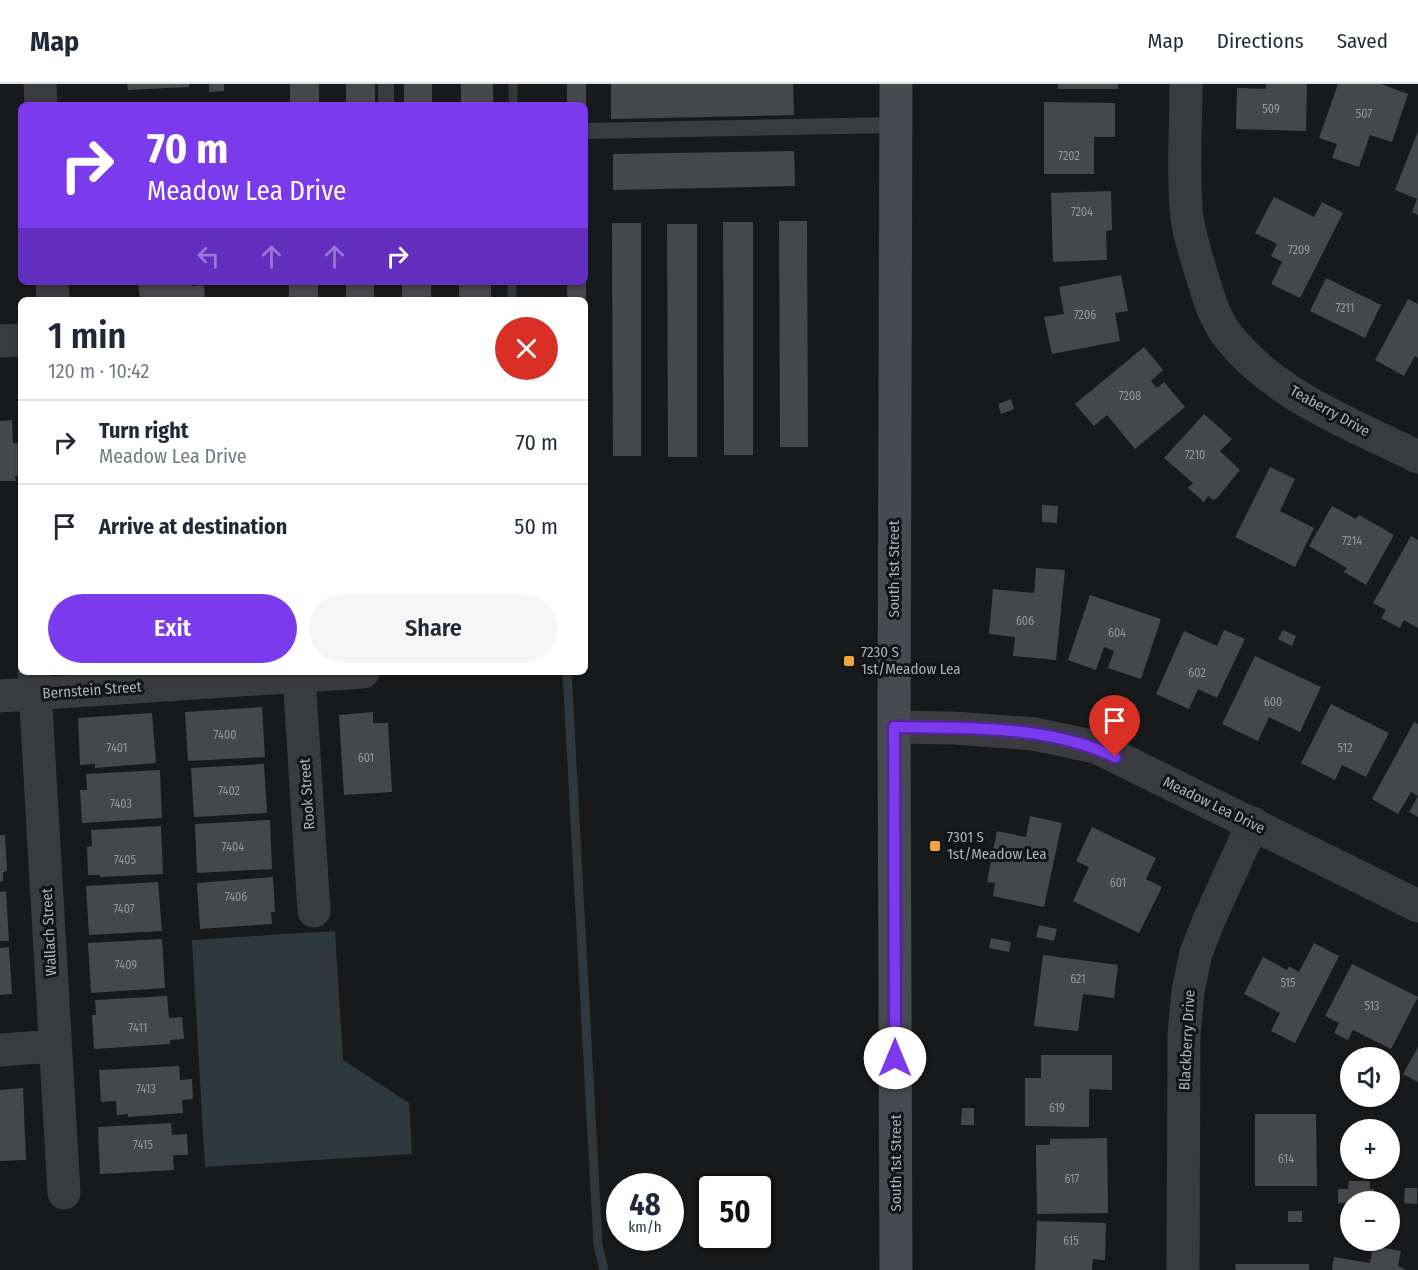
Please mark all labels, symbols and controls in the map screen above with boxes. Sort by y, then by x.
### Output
text: Map [30,25,79,58]
text: Map [1147,28,1184,54]
text: Directions [1217,28,1304,54]
text: Saved [1337,28,1388,54]
house number: 509 [1262,102,1280,116]
house number: 507 [1356,107,1372,121]
text: 70 m [147,124,228,174]
icon: right [48,126,126,204]
house number: 7202 [1058,149,1080,163]
text: Meadow Lea Drive [147,175,346,207]
house number: 7204 [1071,205,1093,219]
icon: left [192,240,225,273]
icon: ahead [255,240,288,273]
icon: ahead [318,240,351,273]
icon: right [381,240,414,273]
house number: 7209 [1288,243,1310,257]
house number: 7211 [1336,301,1354,315]
house number: 7206 [1074,308,1096,322]
text: 1 min [48,314,126,358]
button: close [495,317,558,380]
text: 120 m · 10:42 [48,359,149,383]
street label: Teaberry Drive [1287,382,1373,440]
house number: 7208 [1119,389,1141,403]
text: Turn right [99,417,188,444]
icon: right [48,426,81,459]
text: 70 m [516,429,558,456]
text: Meadow Lea Drive [99,444,247,468]
house number: 7210 [1185,448,1205,462]
icon: arrive [48,510,81,543]
text: Arrive at destination [99,513,287,540]
text: 50 m [514,513,558,540]
street label: South 1st Street [885,520,903,618]
house number: 7214 [1342,534,1362,548]
button: Exit [48,594,297,663]
button: Share [309,594,558,663]
house number: 606 [1016,614,1034,628]
house number: 604 [1108,626,1126,640]
place label: 7230 S 1st/Meadow Lea [861,643,961,678]
marker: 7230 S 1st/Meadow Lea [842,654,856,668]
house number: 602 [1188,666,1206,680]
street label: Bernstein Street [42,678,142,702]
pin [1089,695,1140,757]
house number: 600 [1264,695,1282,709]
icon: arrive [1098,704,1131,737]
house number: 7400 [214,728,236,742]
house number: 7401 [107,741,127,755]
house number: 512 [1338,741,1352,755]
house number: 601 [358,751,374,765]
street label: Rook Street [296,758,318,830]
street label: Meadow Lea Drive [1160,773,1268,837]
house number: 7402 [218,784,240,798]
house number: 7403 [110,797,132,811]
place label: 7301 S 1st/Meadow Lea [947,828,1047,863]
marker: 7301 S 1st/Meadow Lea [928,839,942,853]
house number: 7404 [222,840,244,854]
house number: 7405 [114,853,137,867]
house number: 601 [1110,876,1126,890]
street label: Wallach Street [38,888,60,976]
house number: 7406 [225,890,247,904]
house number: 7407 [113,902,135,916]
house number: 7409 [115,958,137,972]
house number: 621 [1070,972,1086,986]
house number: 515 [1280,976,1296,990]
street label: Blackberry Drive [1175,989,1199,1091]
house number: 513 [1364,999,1380,1013]
house number: 7411 [129,1021,147,1035]
position arrow [863,1026,927,1090]
map controls [1340,1047,1400,1251]
button: sound [1340,1047,1400,1107]
house number: 7413 [136,1082,156,1096]
house number: 619 [1049,1101,1065,1115]
street label: South 1st Street [887,1114,905,1212]
button: + [1340,1119,1400,1179]
house number: 7415 [133,1138,153,1152]
house number: 614 [1278,1152,1294,1166]
house number: 617 [1065,1172,1080,1186]
speed limit sign: 50 [696,1173,774,1251]
text: 48 [629,1187,661,1223]
button: − [1340,1191,1400,1251]
text: km/h [628,1218,662,1236]
house number: 615 [1063,1234,1079,1248]

